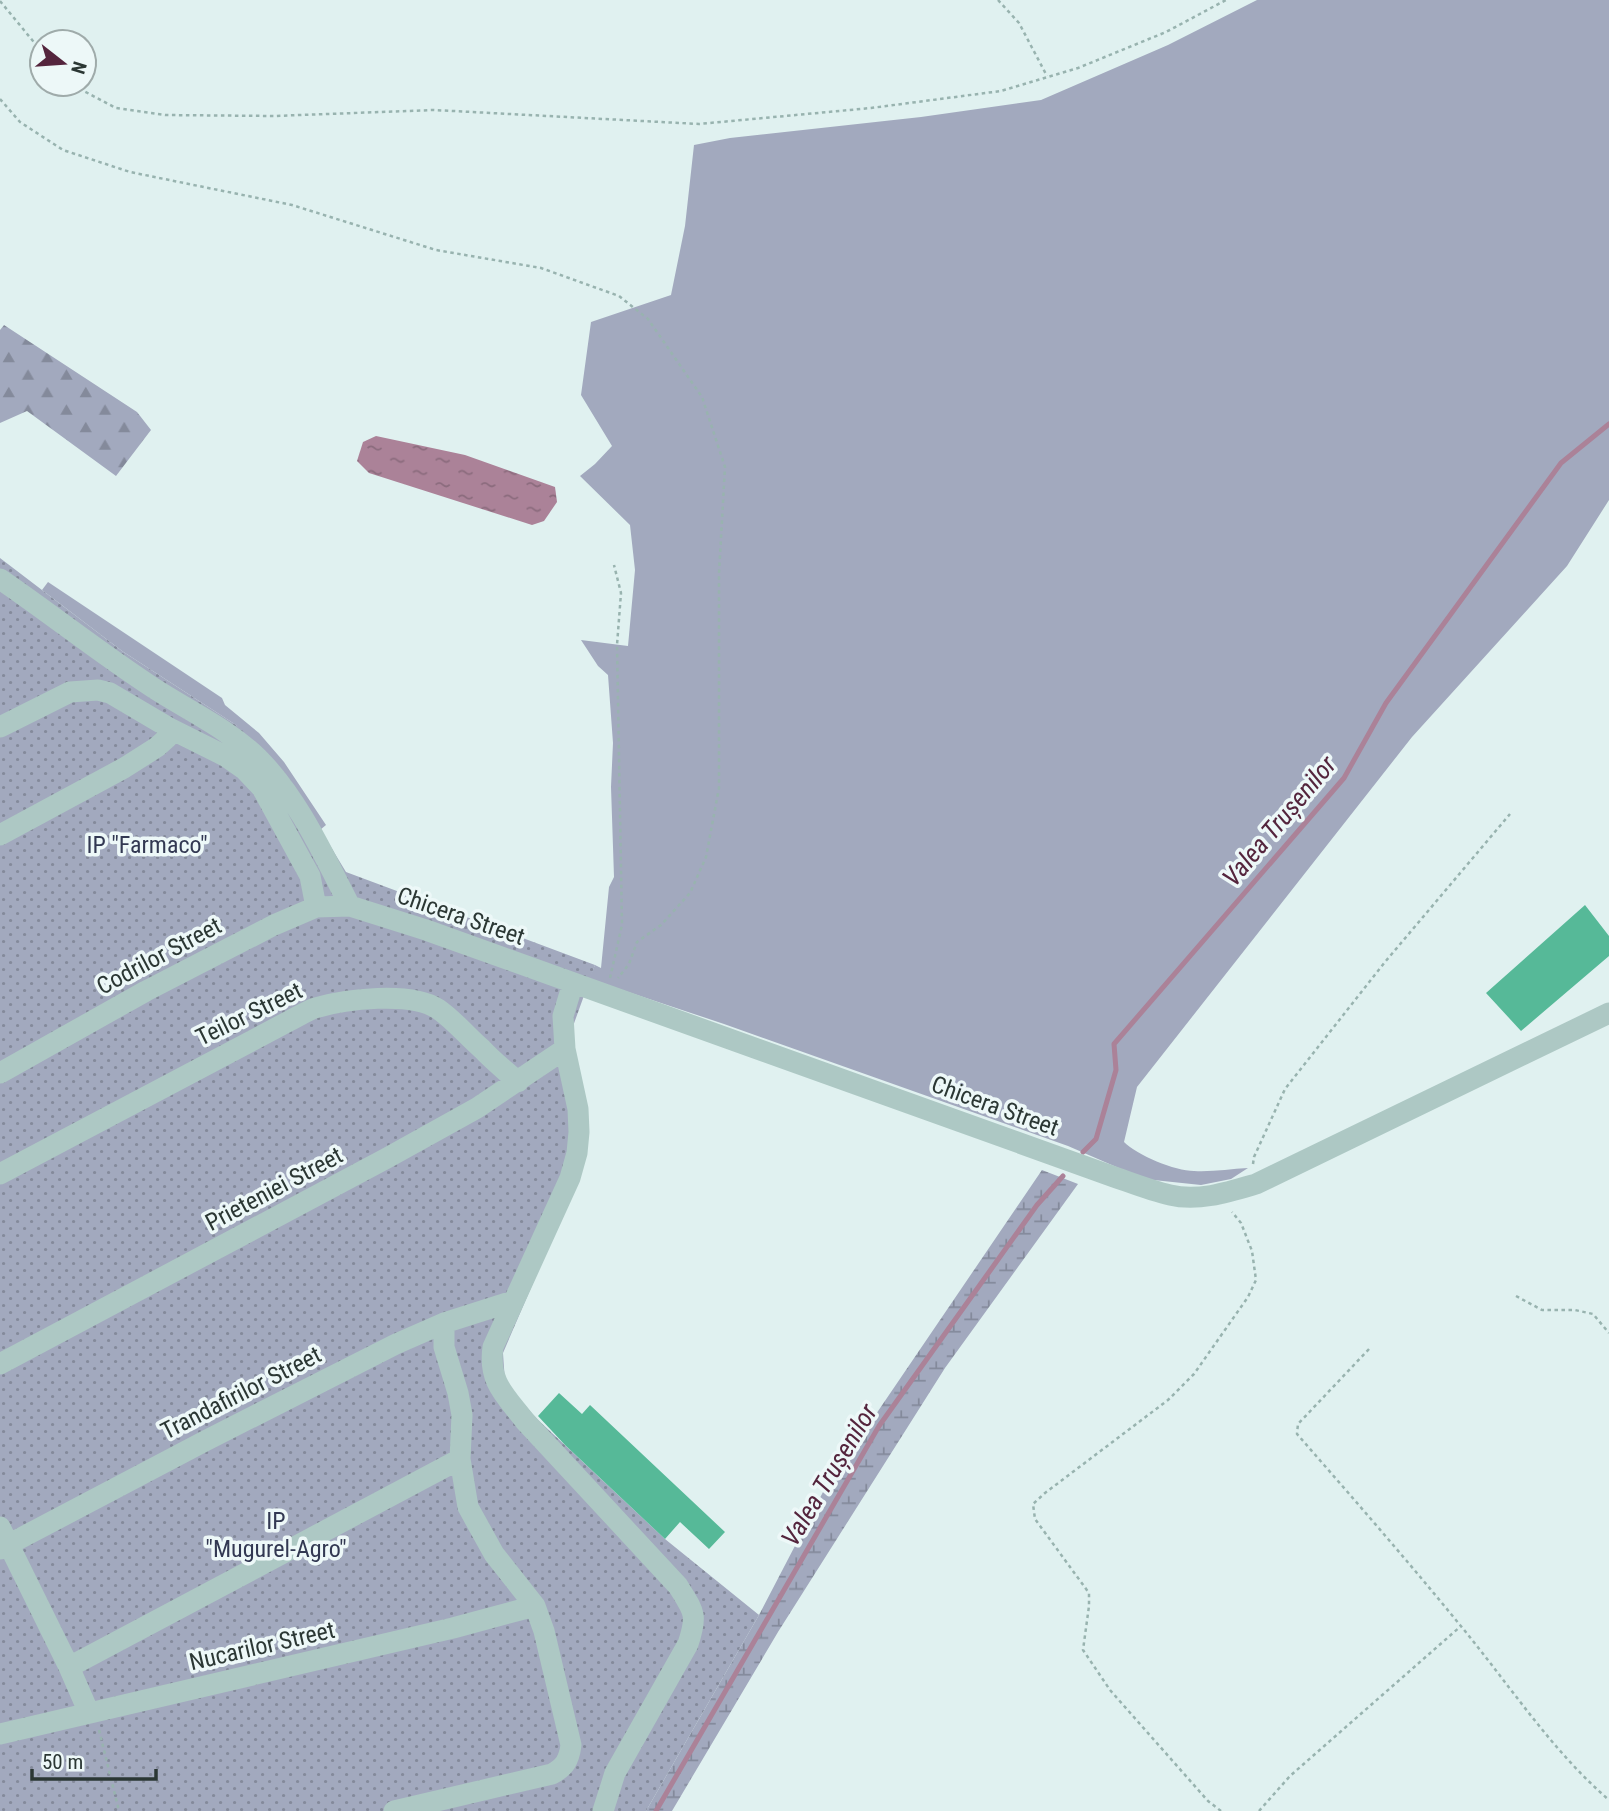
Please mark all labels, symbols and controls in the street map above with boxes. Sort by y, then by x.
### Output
north arrow [28,28,98,98]
text: N [66,59,91,77]
water label: Valea Trușenilor [1216,749,1344,893]
park label: IP "Farmaco" [86,831,208,859]
street label: Chicera Street [394,881,528,951]
street label: Codrilor Street [92,911,226,1001]
street label: Teilor Street [191,976,307,1052]
street label: Chicera Street [928,1070,1062,1142]
street label: Prieteniei Street [201,1141,347,1237]
street label: Trandafirilor Street [156,1341,326,1445]
water label: Valea Trușenilor [775,1397,885,1552]
park label: IP "Mugurel-Agro" [205,1507,347,1563]
street label: Nucarilor Street [187,1616,337,1676]
scale bar [32,1738,156,1782]
text: 50 m [42,1750,83,1774]

